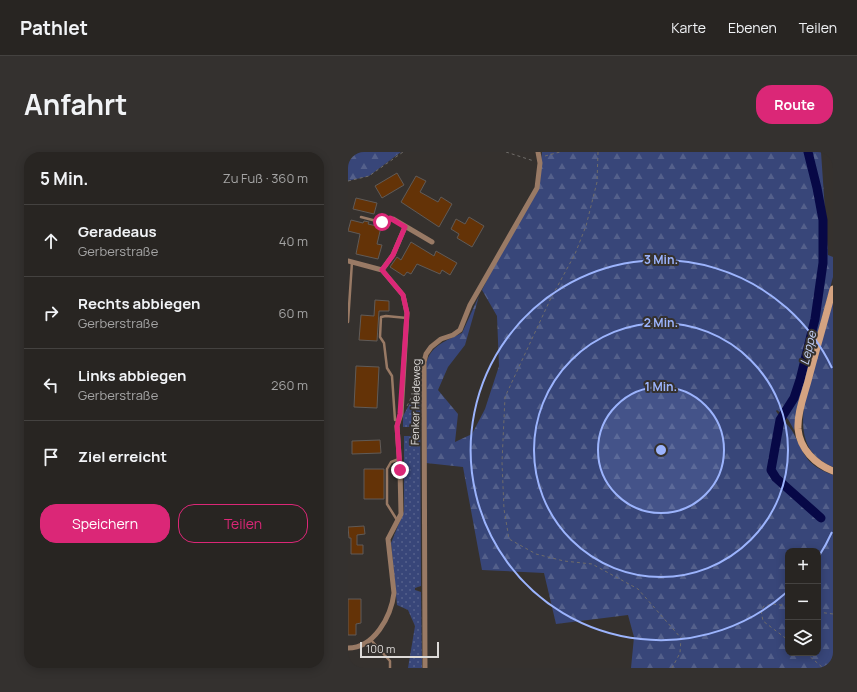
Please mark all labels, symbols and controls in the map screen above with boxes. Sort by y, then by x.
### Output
text: Pathlet [20,15,88,41]
text: Karte [671,18,706,37]
text: Ebenen [728,18,777,37]
text: Teilen [799,18,837,37]
text: Anfahrt [24,85,127,123]
button: Route [756,85,833,124]
text: 5 Min. [40,167,88,190]
text: Zu Fuß · 360 m [223,169,308,187]
route start [373,213,391,231]
text: Geradeaus [78,221,157,242]
icon: ahead [40,230,62,252]
text: 40 m [279,232,308,250]
text: Gerberstraße [78,242,158,260]
text: 3 Min. [644,251,678,268]
text: Rechts abbiegen [78,293,200,314]
icon: right [40,302,62,324]
text: 60 m [278,304,308,322]
text: Gerberstraße [78,314,158,332]
text: 2 Min. [644,314,678,331]
water label: Leppe [796,328,821,367]
street label: Fenker Heideweg [407,359,423,445]
text: Links abbiegen [78,365,186,386]
icon: left [40,374,62,396]
text: 260 m [271,376,308,394]
text: 1 Min. [645,378,677,395]
text: Gerberstraße [78,386,158,404]
centre of rings [654,443,668,457]
icon: arrive [40,446,62,468]
text: Ziel erreicht [78,446,167,467]
route end [391,461,409,479]
button: Speichern [40,504,170,543]
button: Teilen [178,504,308,543]
map controls [785,548,821,656]
button: + [785,548,821,584]
button: − [785,584,821,620]
button: layers [785,620,821,656]
scale bar [360,640,439,659]
text: 100 m [366,641,395,656]

